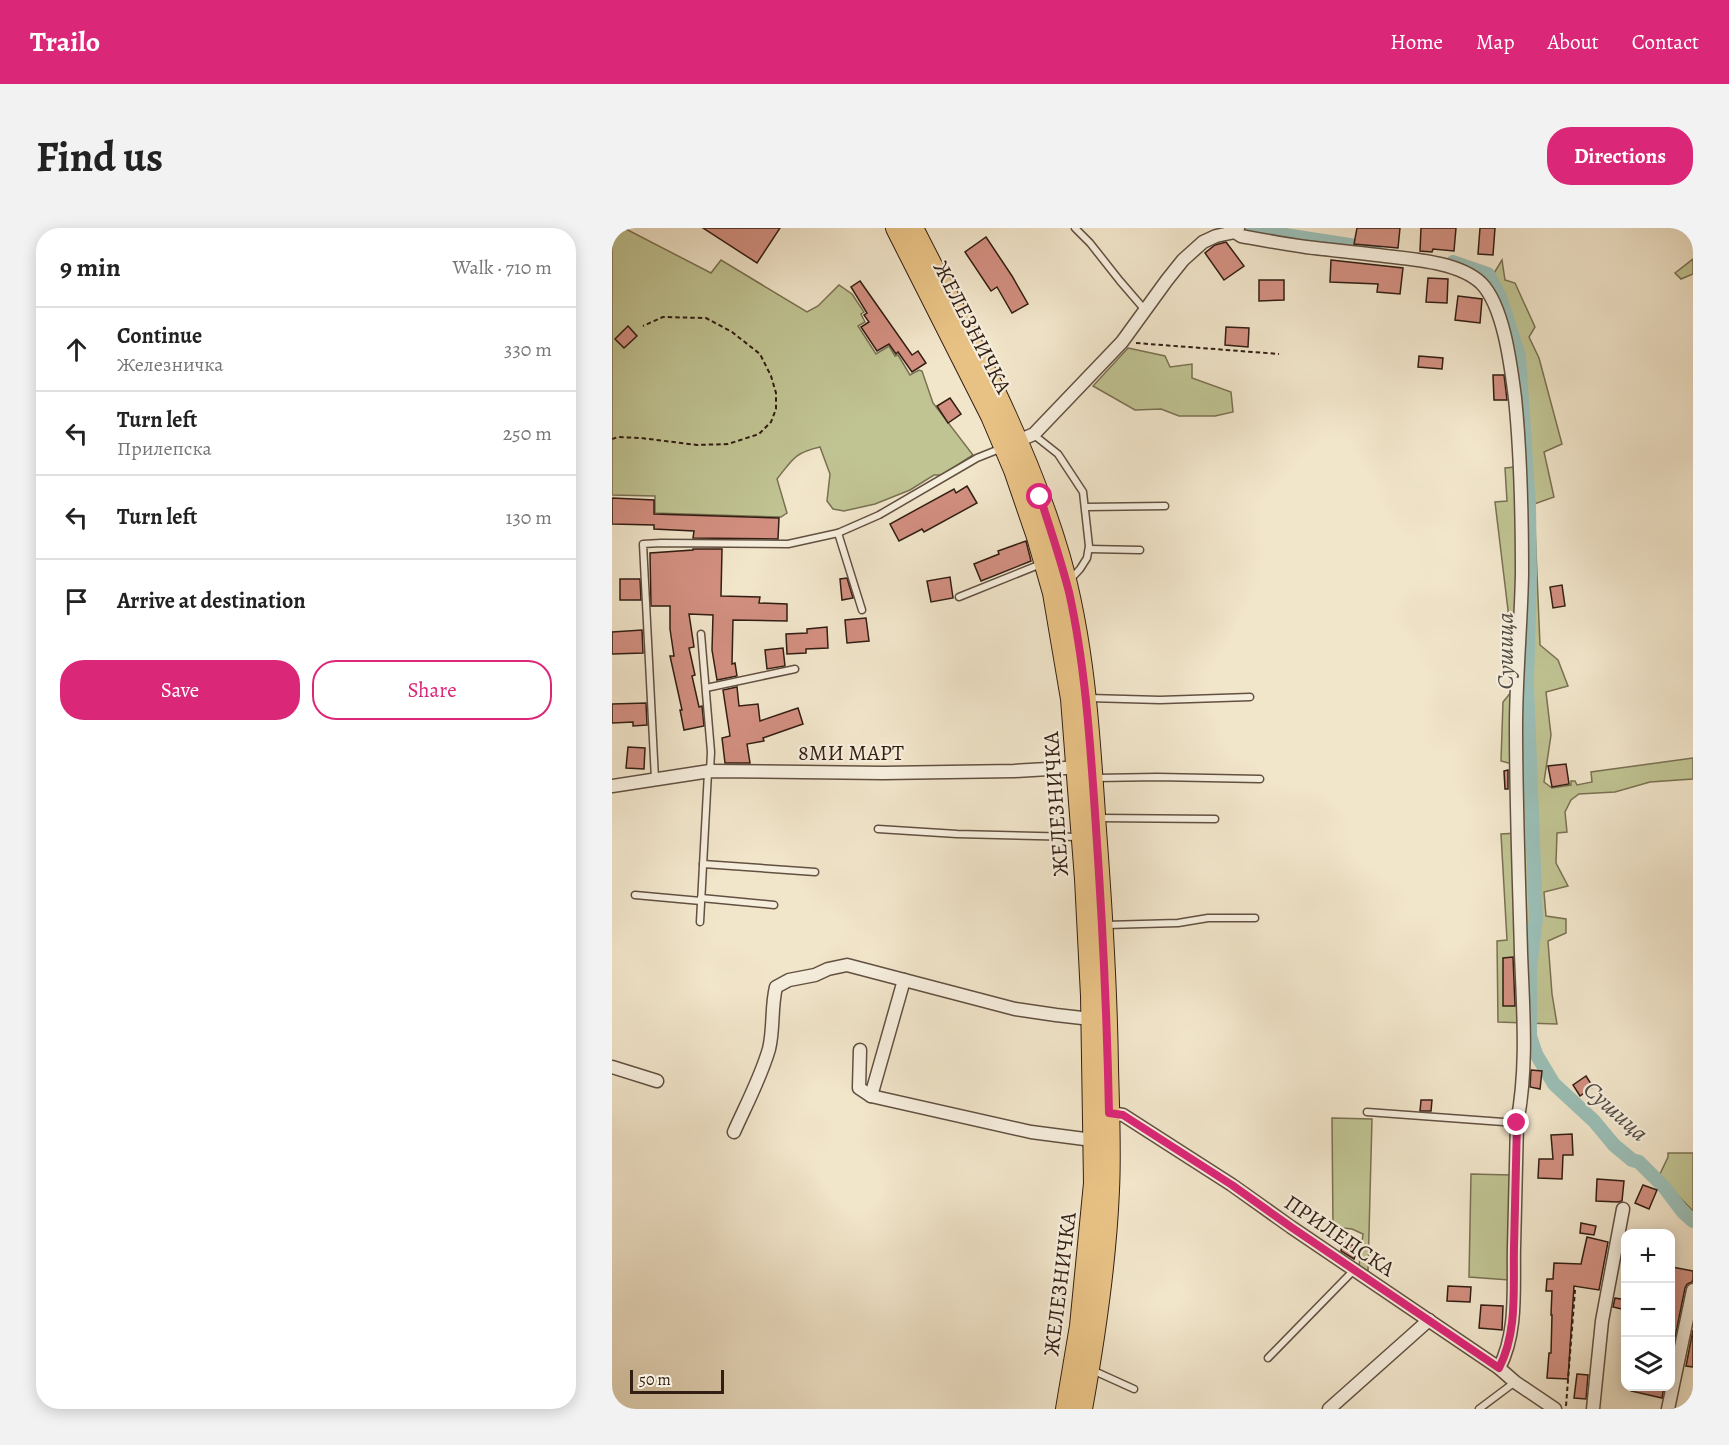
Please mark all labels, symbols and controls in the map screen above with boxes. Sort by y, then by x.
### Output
text: Trailo [30,23,100,61]
text: Home [1390,28,1443,56]
text: Map [1476,28,1514,56]
text: About [1547,28,1599,56]
text: Contact [1632,28,1699,56]
button: Directions [1547,127,1693,185]
text: Find us [36,128,163,185]
text: 9 min [60,250,121,285]
text: Walk · 710 m [452,254,552,281]
street label: ЖЕЛЕЗНИЧКА [926,256,1019,400]
text: Continue [117,321,202,351]
icon: ahead [60,333,93,366]
text: 330 m [504,336,552,363]
text: Железничка [117,351,224,378]
text: Turn left [117,405,197,435]
icon: left [60,417,93,450]
text: 250 m [503,420,552,447]
text: Прилепска [117,435,212,462]
route start [1026,483,1052,509]
icon: left [60,501,93,534]
text: Turn left [117,502,197,532]
text: 130 m [506,504,552,531]
icon: arrive [60,585,93,618]
text: Arrive at destination [117,586,306,616]
water label: Сушица [1489,612,1521,690]
button: Save [60,660,300,720]
button: Share [312,660,552,720]
street label: ЖЕЛЕЗНИЧКА [1036,729,1076,877]
street label: 8МИ МАРТ [798,738,904,768]
water label: Сушица [1577,1073,1655,1149]
route end [1503,1109,1529,1135]
street label: ПРИЛЕПСКА [1278,1188,1402,1285]
street label: ЖЕЛЕЗНИЧКА [1036,1209,1084,1358]
map controls [1621,1229,1675,1391]
button: + [1621,1229,1675,1283]
button: − [1621,1283,1675,1337]
button: layers [1621,1337,1675,1391]
scale bar [630,1367,724,1394]
text: 50 m [639,1369,671,1391]

